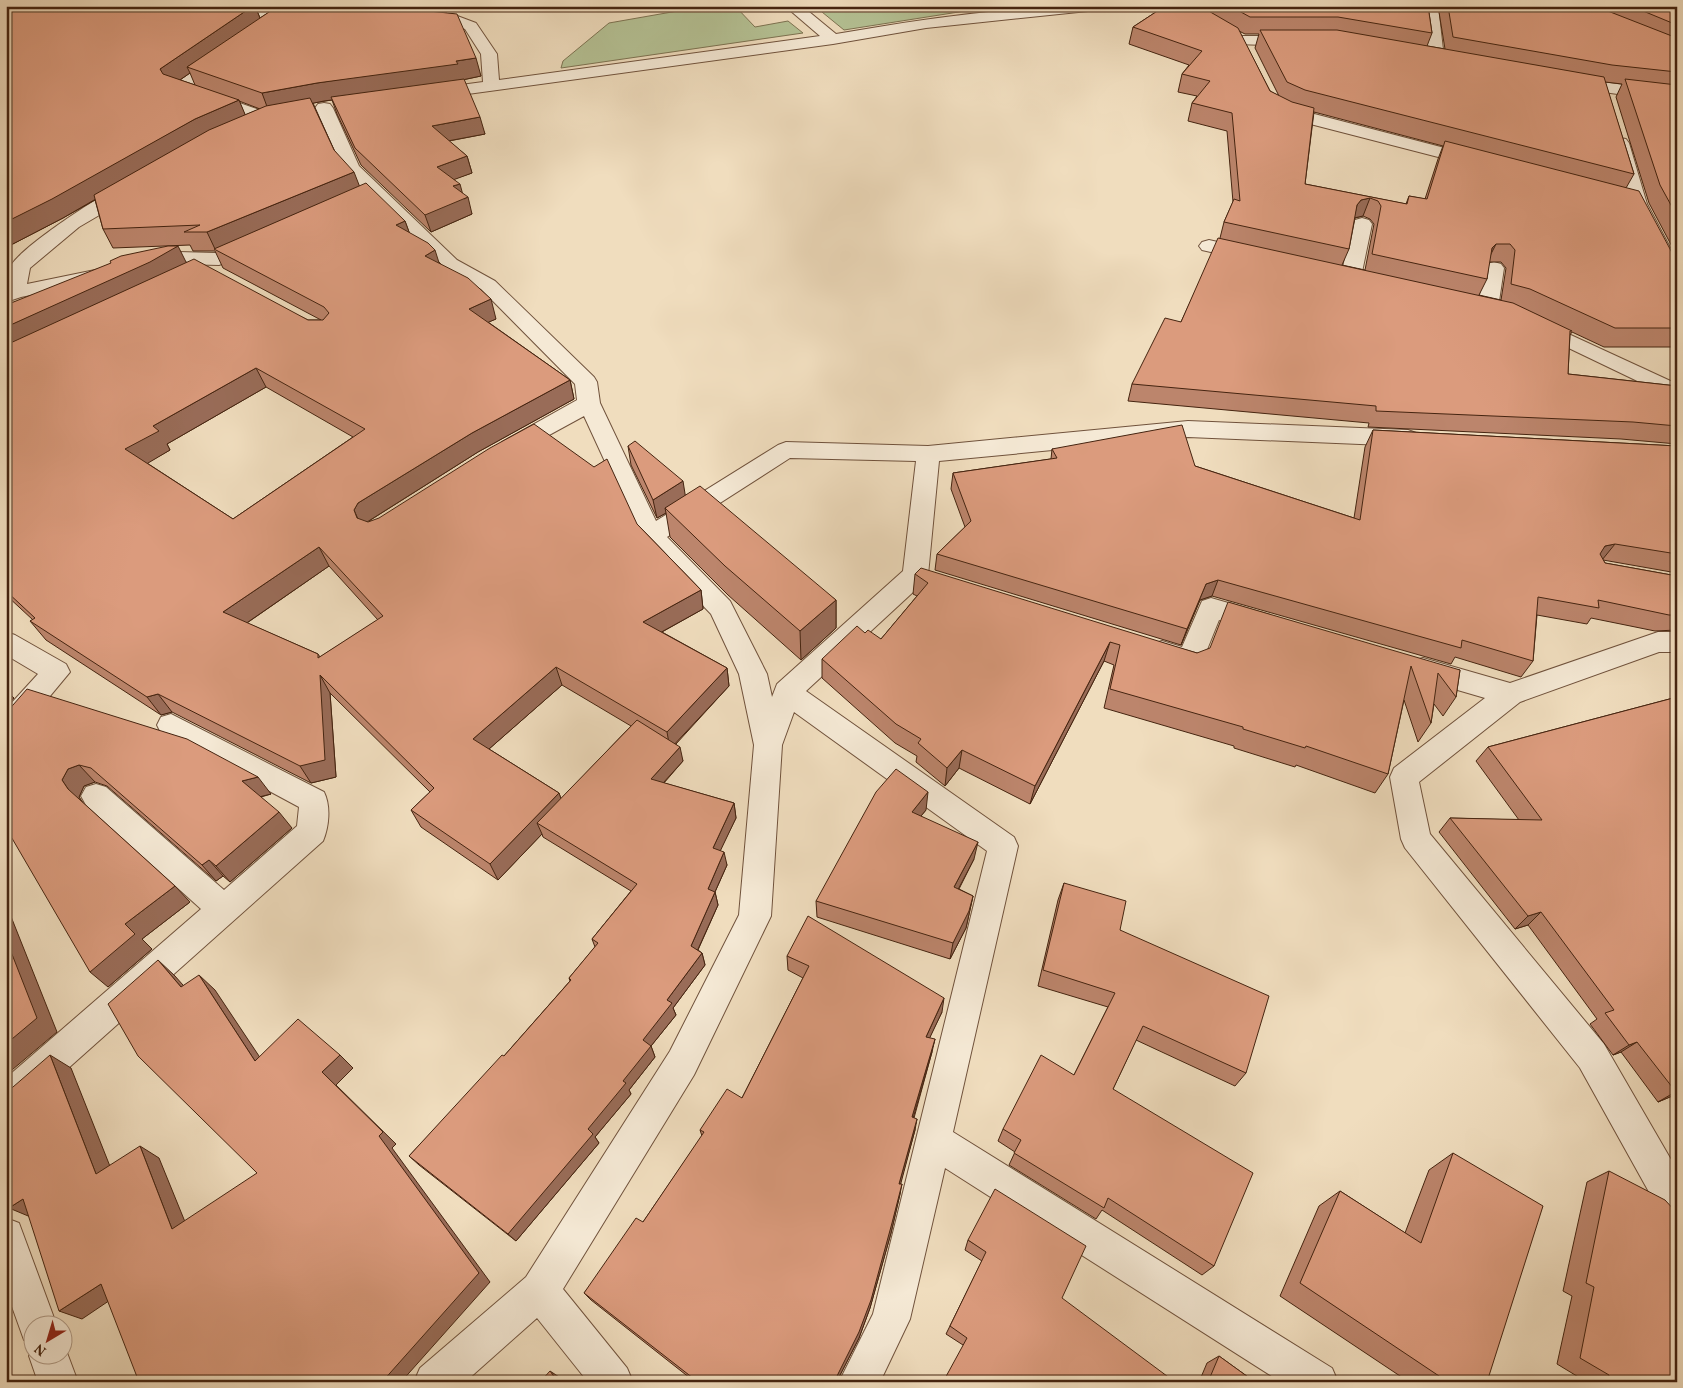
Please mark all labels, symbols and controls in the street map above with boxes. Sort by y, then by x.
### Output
north arrow [22,1316,72,1366]
text: N [31,1338,51,1360]

